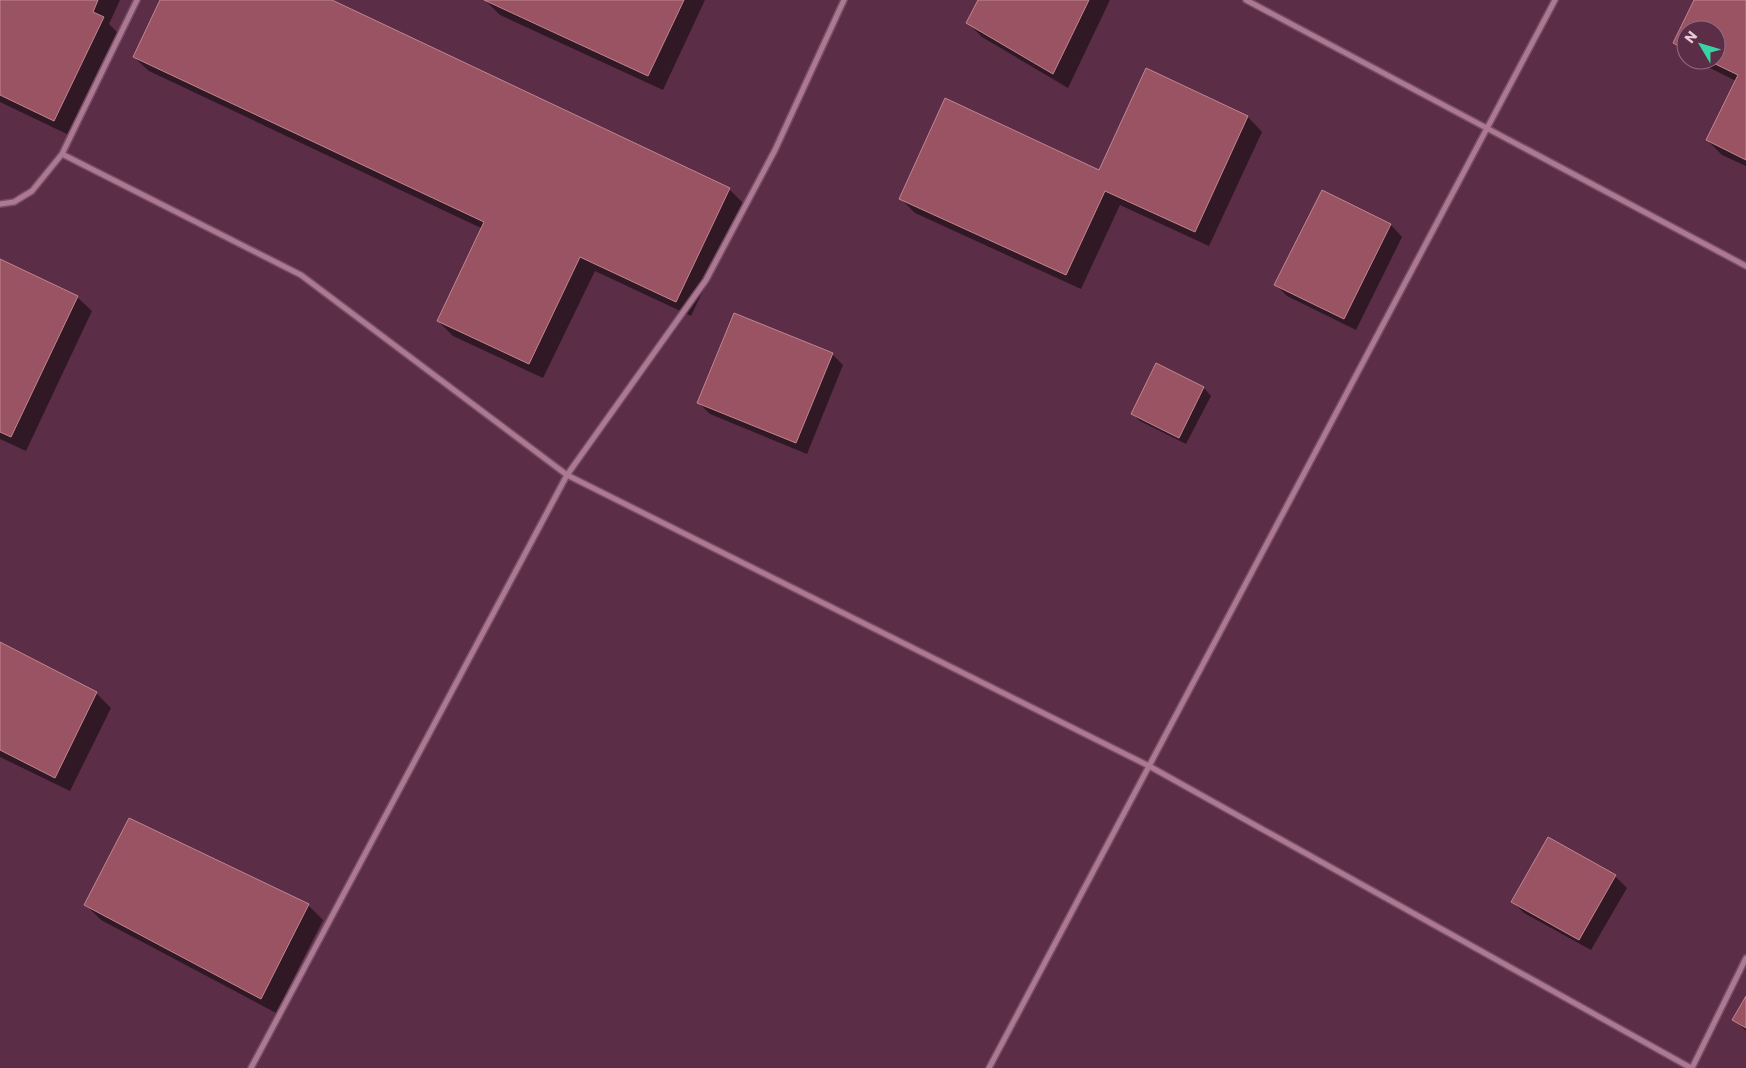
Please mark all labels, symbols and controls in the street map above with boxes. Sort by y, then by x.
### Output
north arrow [1676,20,1726,70]
text: N [1680,27,1702,47]

